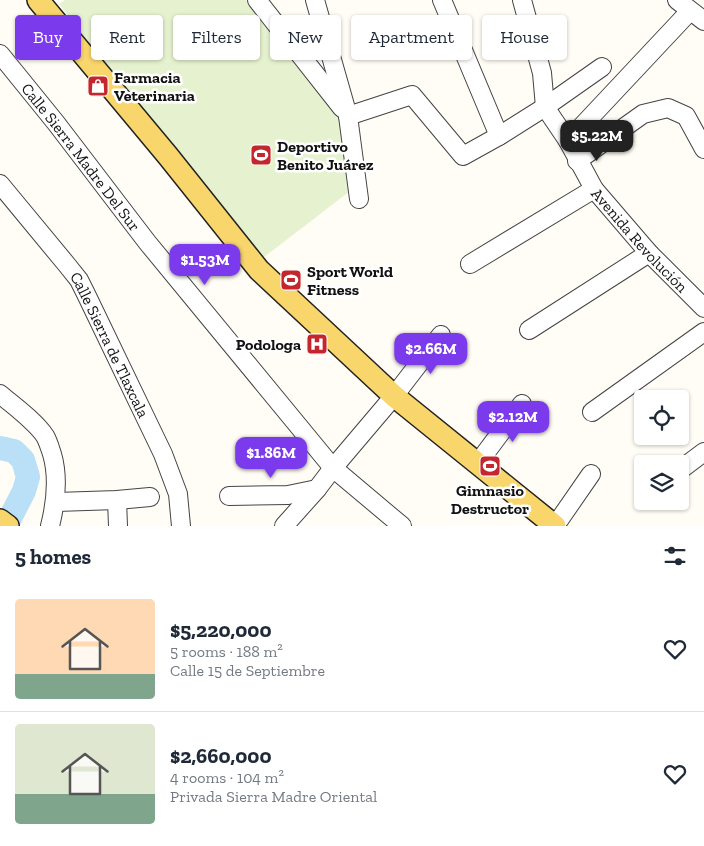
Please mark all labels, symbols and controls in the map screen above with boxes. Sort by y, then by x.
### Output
chip: Buy [15,15,81,60]
chip: Rent [91,15,163,60]
chip: Filters [173,15,260,60]
chip: New [270,15,341,60]
chip: Apartment [351,15,472,60]
chip: House [482,15,567,60]
place label: Farmacia Veterinaria [114,68,195,105]
shop icon: Farmacia Veterinaria [86,74,110,98]
street label: Calle Sierra Madre Del Sur [17,79,144,235]
pin: $5.22M [556,120,638,162]
text: $5.22M [571,126,623,145]
place label: Deportivo Benito Juárez [277,137,374,174]
sports icon: Deportivo Benito Juárez [249,143,273,167]
street label: Avenida Revolución [587,184,692,297]
pin: $1.53M [164,244,246,286]
text: $1.53M [180,250,230,269]
place label: Sport World Fitness [307,262,393,299]
street label: Calle Sierra de Tlaxcala [66,268,153,421]
sports icon: Sport World Fitness [279,268,303,292]
hospital icon: Podologa [305,332,329,356]
pin: $2.66M [390,332,472,375]
place label: Podologa [236,335,301,354]
text: $2.66M [405,339,457,358]
map controls [634,390,689,510]
button: locate [634,390,689,445]
pin: $2.12M [472,400,554,443]
text: $2.12M [488,407,538,426]
pin: $1.86M [230,436,312,479]
text: $1.86M [246,443,296,462]
sports icon: Gimnasio Destructor [478,454,502,478]
button: layers [634,455,689,510]
place label: Gimnasio Destructor [451,481,529,518]
icon: filters [661,542,689,570]
text: 5 homes [15,544,91,569]
text: $5,220,000 [170,617,272,642]
icon: home [55,619,115,679]
icon: heart [661,635,689,663]
text: 5 rooms · 188 m² [170,642,283,661]
text: Calle 15 de Septiembre [170,661,325,680]
text: $2,660,000 [170,743,272,768]
icon: home [55,744,115,804]
icon: heart [661,760,689,788]
text: 4 rooms · 104 m² [170,768,284,787]
text: Privada Sierra Madre Oriental [170,787,377,806]

